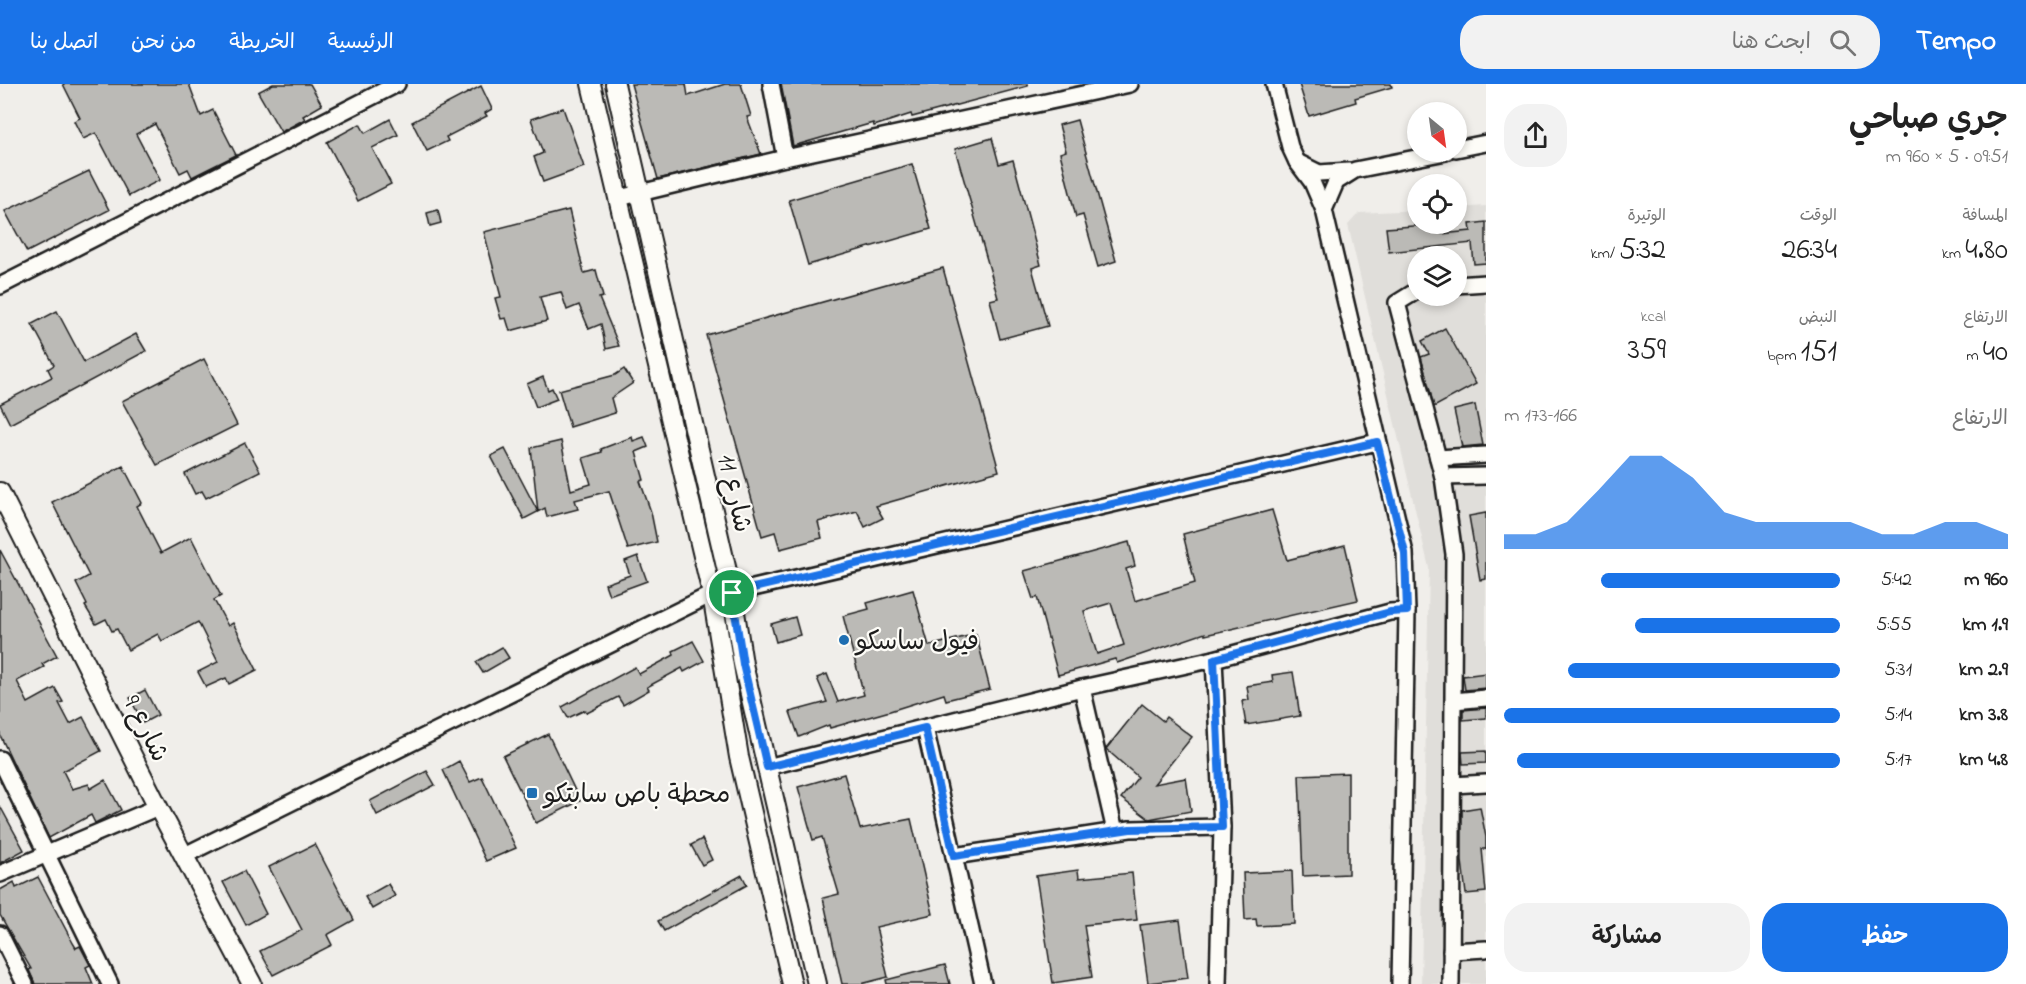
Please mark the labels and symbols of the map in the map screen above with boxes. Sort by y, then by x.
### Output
north arrow [1407,102,1467,162]
street label: شارع 11 [706,451,761,537]
pin [706,567,757,618]
place label: فيول ساسكو [854,624,979,662]
marker: فيول ساسكو [837,633,851,647]
street label: شارع 9 [111,689,177,769]
place label: محطة باص سابتكو [542,777,730,815]
marker: محطة باص سابتكو [525,786,539,800]

